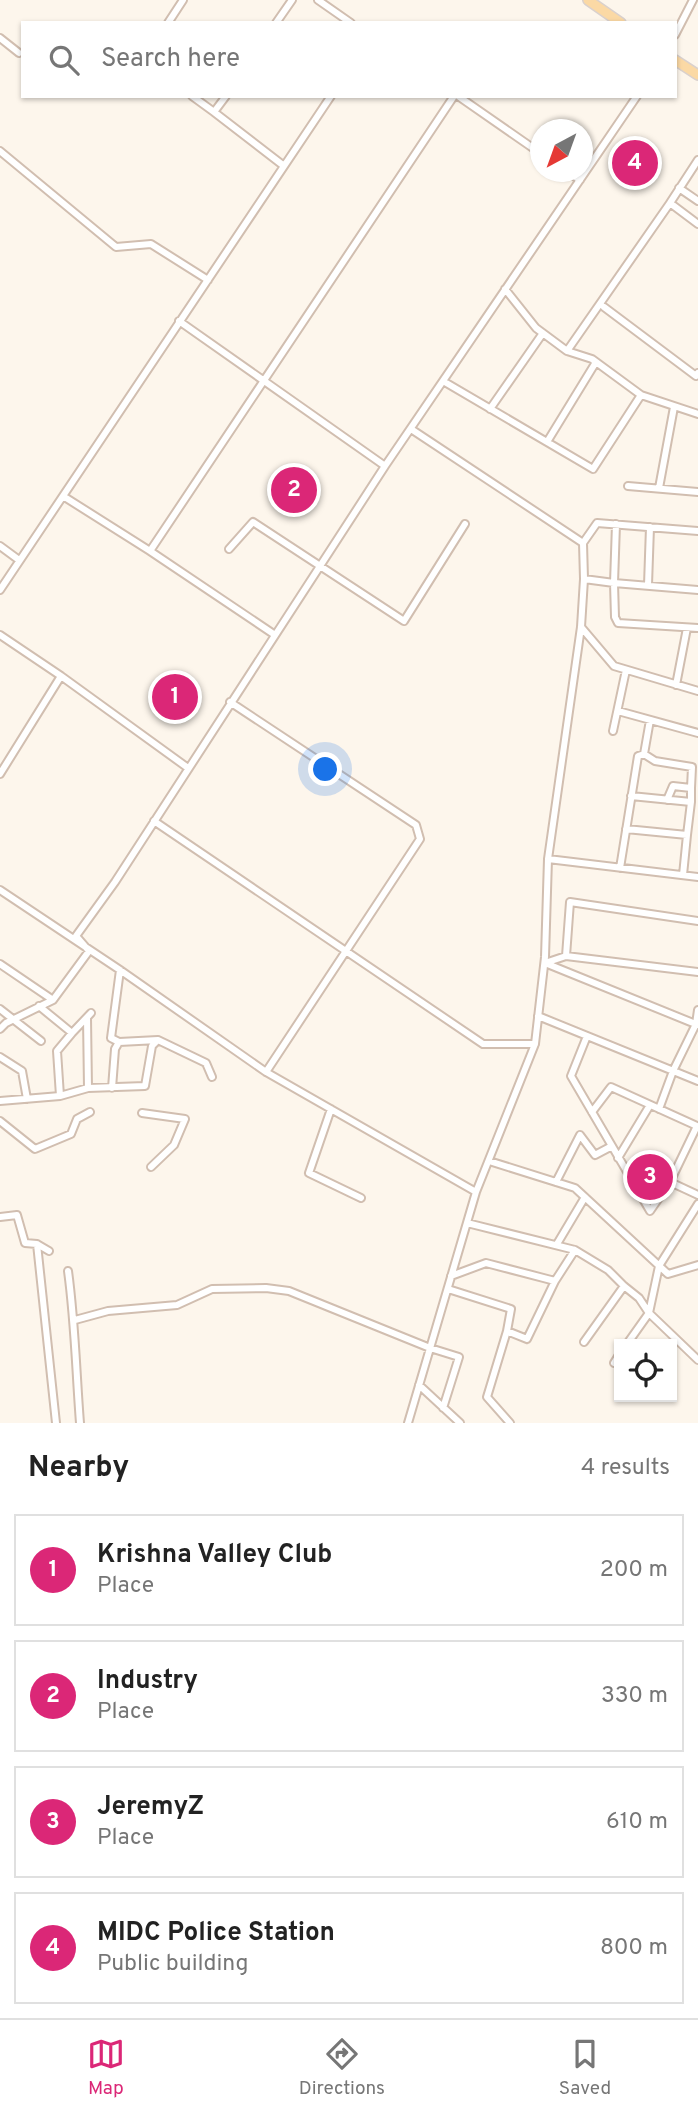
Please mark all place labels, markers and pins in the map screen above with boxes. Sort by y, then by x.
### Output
pin: 4 [612,137,658,189]
pin: 2 [271,464,317,516]
pin: 1 [152,671,198,723]
pin: 3 [627,1151,673,1203]

